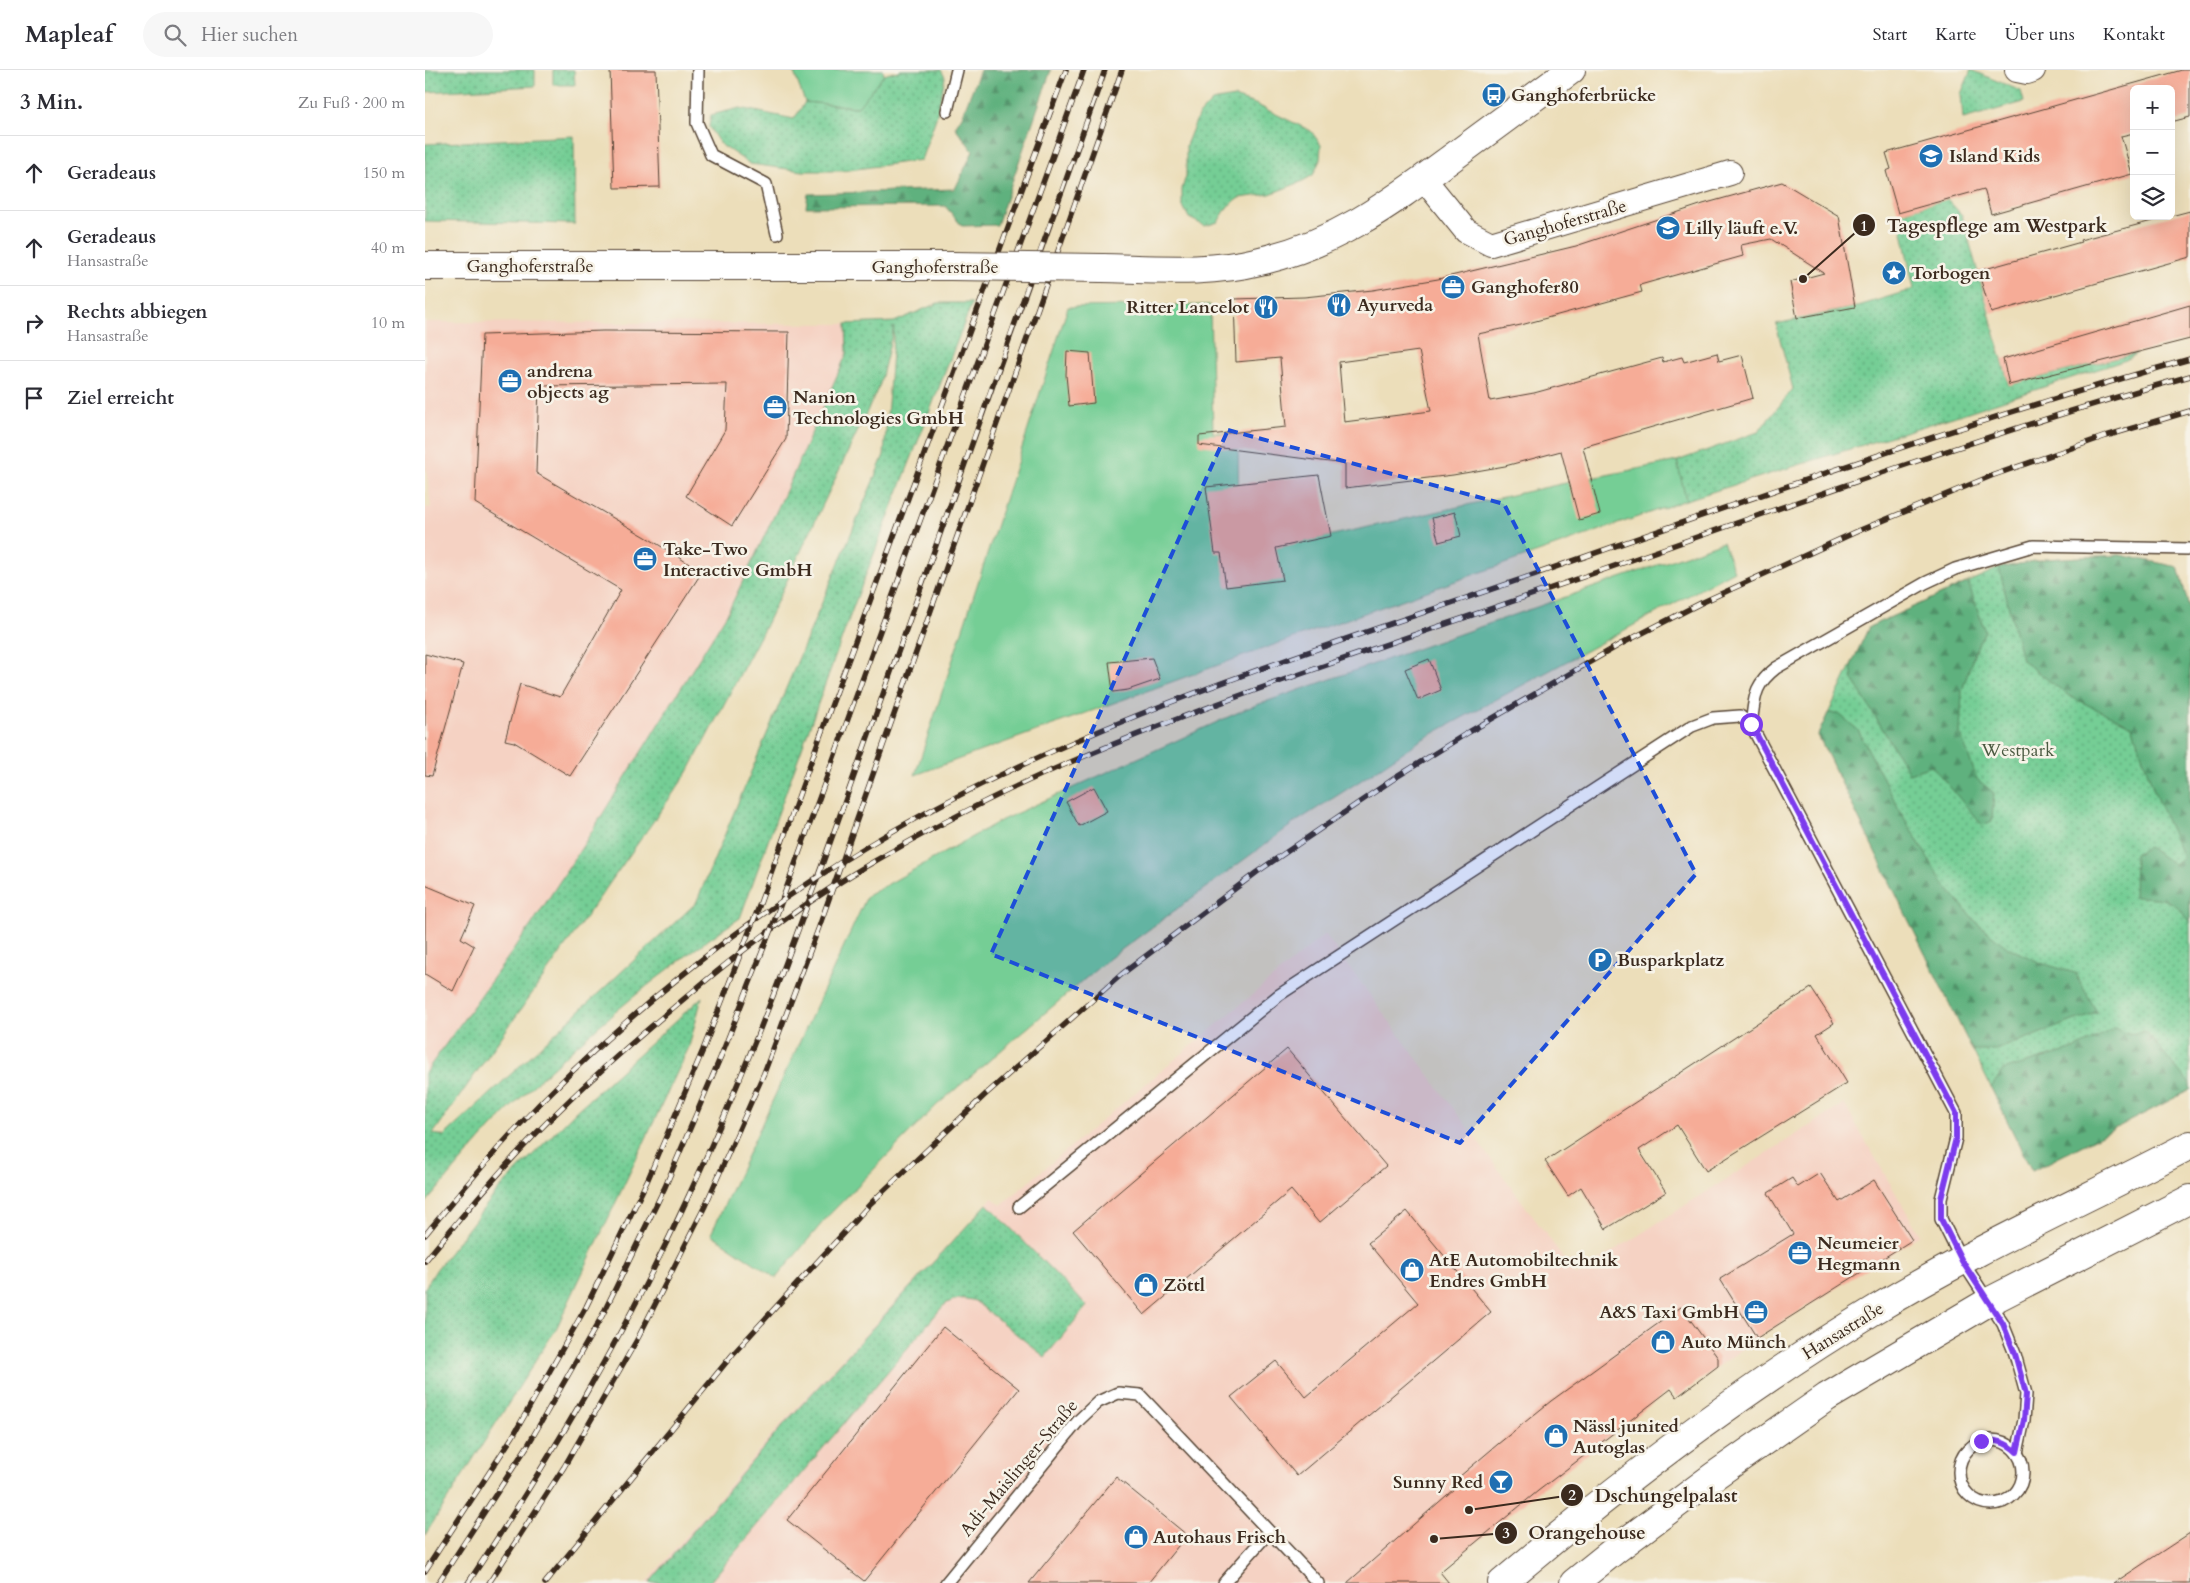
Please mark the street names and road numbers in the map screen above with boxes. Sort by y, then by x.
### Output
street label: Ganghoferstraße [1500,193,1630,253]
street label: Ganghoferstraße [466,254,594,279]
street label: Ganghoferstraße [871,255,999,280]
street label: Hansastraße [1797,1296,1889,1366]
street label: Adi-Maislinger-Straße [954,1394,1084,1542]

